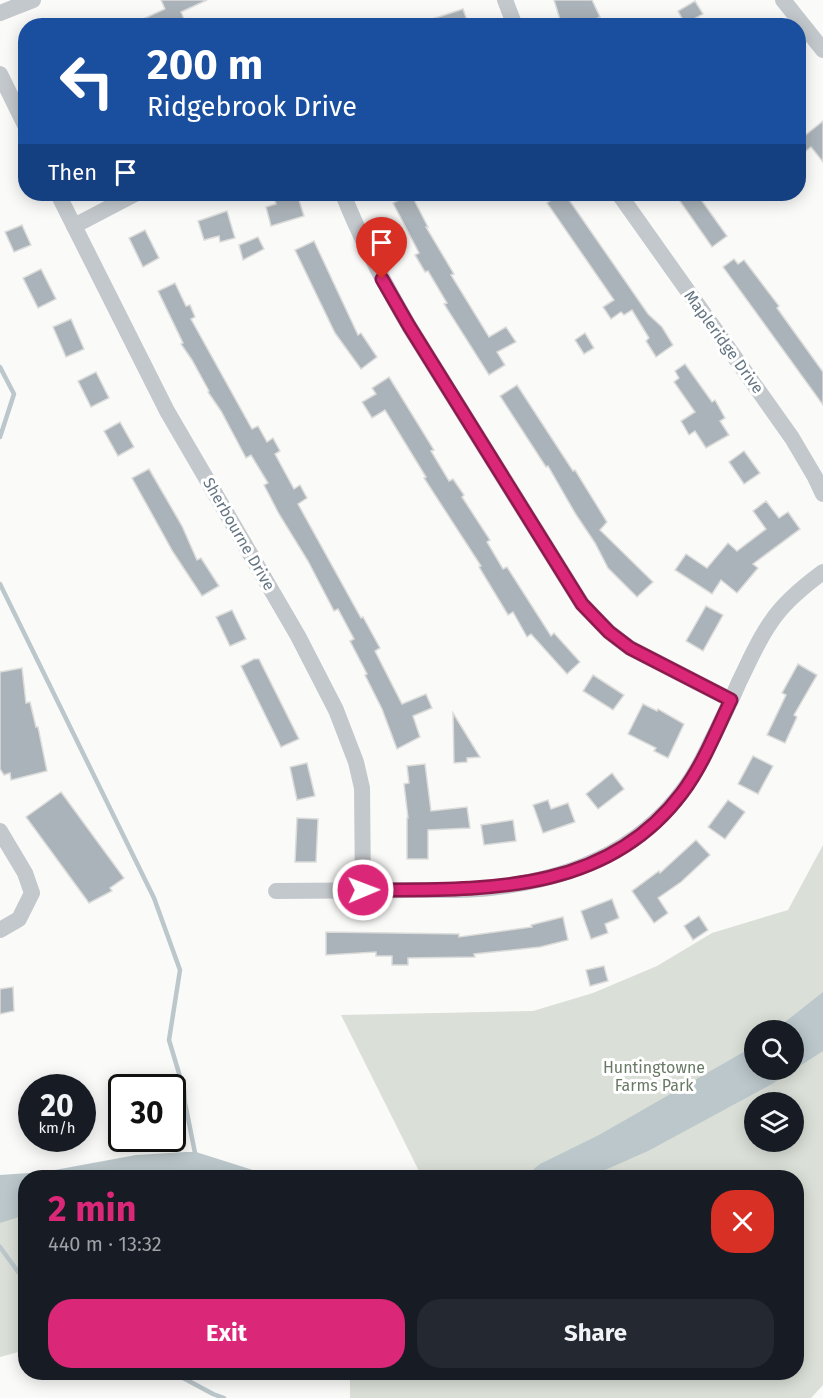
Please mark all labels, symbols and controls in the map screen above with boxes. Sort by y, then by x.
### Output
text: 200 m [147,40,263,90]
icon: left [48,42,126,120]
text: Ridgebrook Drive [147,91,357,123]
icon: arrive [109,156,142,189]
text: Then [48,159,97,186]
pin [356,217,407,279]
icon: arrive [365,226,398,259]
street label: Mapleridge Drive [680,287,768,397]
street label: Sherbourne Drive [199,474,279,594]
position arrow [331,858,395,922]
map controls [744,1020,804,1152]
button: search [744,1020,804,1080]
park label: Huntingtowne Farms Park [603,1058,705,1095]
speed limit sign: 30 [108,1074,186,1152]
text: 20 [40,1088,74,1124]
button: layers [744,1092,804,1152]
text: km/h [38,1119,76,1137]
text: 2 min [48,1187,137,1231]
button: close [711,1190,774,1253]
text: 440 m · 13:32 [48,1232,162,1256]
button: Exit [48,1299,405,1368]
button: Share [417,1299,774,1368]

